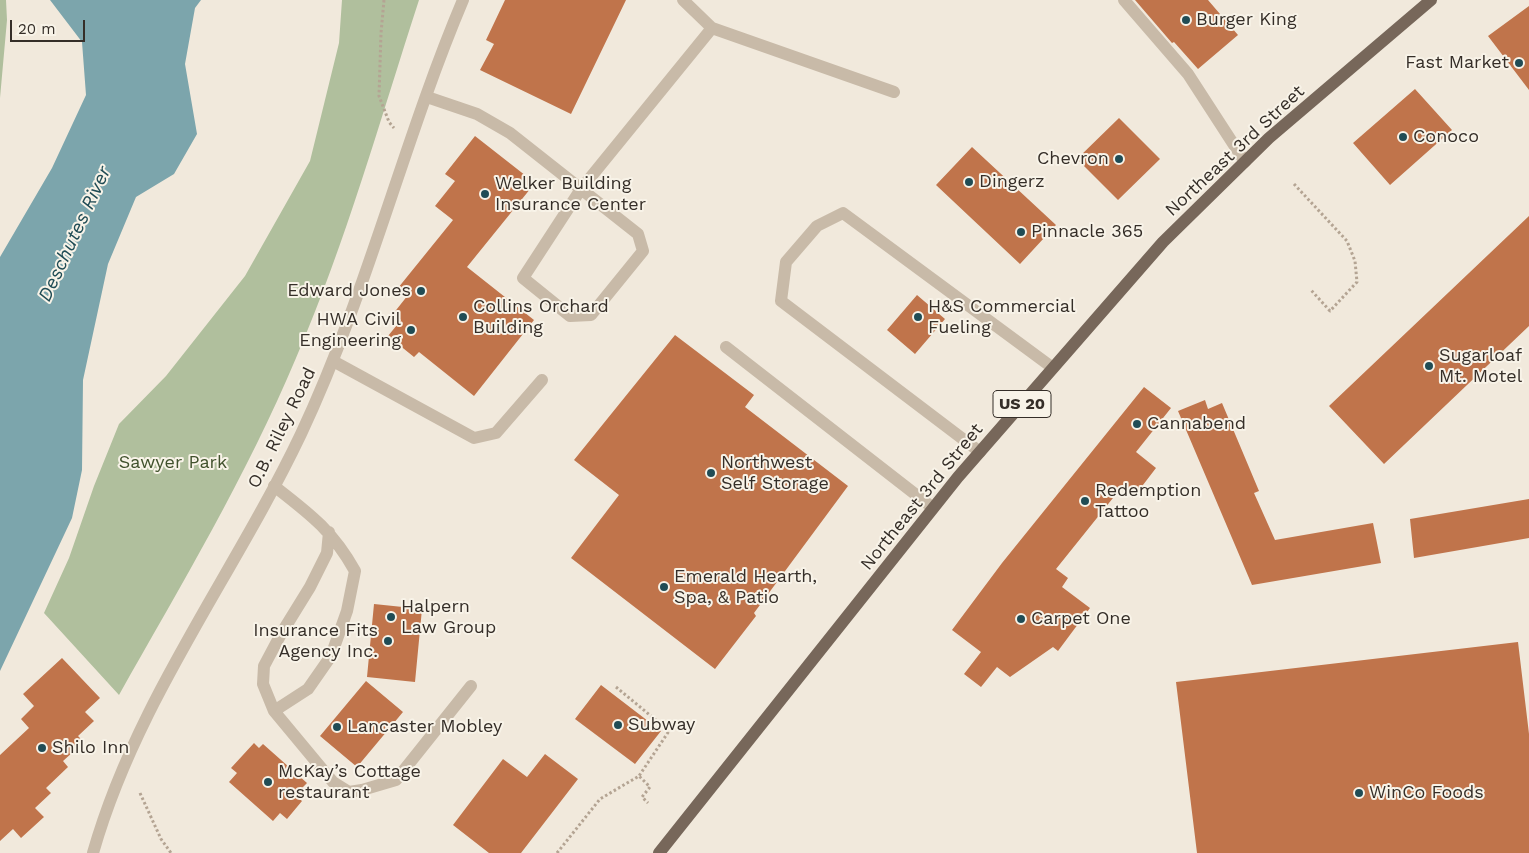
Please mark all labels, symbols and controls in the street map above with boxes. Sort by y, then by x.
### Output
place label: Burger King [1196,9,1297,31]
scale bar [12,10,88,42]
marker: Burger King [1180,14,1192,26]
text: 20 m [18,20,56,38]
place label: Fast Market [1405,52,1509,74]
marker: Fast Market [1513,57,1525,69]
street label: Northeast 3rd Street [1161,81,1309,221]
place label: Conoco [1413,126,1479,148]
marker: Conoco [1397,131,1409,143]
place label: Chevron [1037,148,1109,170]
marker: Chevron [1113,153,1125,165]
water label: Deschutes River [34,163,116,305]
place label: Dingerz [979,171,1045,193]
place label: Welker Building Insurance Center [495,173,646,215]
marker: Dingerz [963,176,975,188]
marker: Welker Building Insurance Center [479,188,491,200]
place label: Pinnacle 365 [1031,221,1143,243]
marker: Pinnacle 365 [1015,226,1027,238]
place label: Edward Jones [287,280,411,302]
marker: Edward Jones [415,285,427,297]
place label: Collins Orchard Building [473,296,609,338]
place label: H&S Commercial Fueling [928,296,1076,338]
place label: HWA Civil Engineering [299,309,401,352]
marker: Collins Orchard Building [457,311,469,323]
marker: H&S Commercial Fueling [912,311,924,323]
marker: HWA Civil Engineering [405,324,417,336]
place label: Sugarloaf Mt. Motel [1439,345,1522,388]
marker: Sugarloaf Mt. Motel [1423,360,1435,372]
street label: O.B. Riley Road [243,364,321,492]
road number: US 20 [993,390,1051,418]
place label: Cannabend [1147,413,1246,435]
marker: Cannabend [1131,418,1143,430]
street label: Northeast 3rd Street [856,419,988,575]
park label: Sawyer Park [119,452,227,474]
place label: Northwest Self Storage [721,452,829,494]
marker: Northwest Self Storage [705,467,717,479]
place label: Redemption Tattoo [1095,480,1201,522]
marker: Redemption Tattoo [1079,495,1091,507]
place label: Emerald Hearth, Spa, & Patio [674,566,817,608]
marker: Emerald Hearth, Spa, & Patio [658,581,670,593]
place label: Halpern Law Group [401,596,496,638]
place label: Carpet One [1031,608,1131,630]
marker: Halpern Law Group [385,611,397,623]
marker: Carpet One [1015,613,1027,625]
place label: Insurance Fits Agency Inc. [253,620,378,662]
marker: Insurance Fits Agency Inc. [382,635,394,647]
place label: Subway [628,714,695,736]
place label: Lancaster Mobley [347,716,502,738]
marker: Subway [612,719,624,731]
marker: Lancaster Mobley [331,721,343,733]
place label: Shilo Inn [52,737,129,759]
marker: Shilo Inn [36,742,48,754]
place label: McKay’s Cottage restaurant [278,761,421,804]
marker: McKay’s Cottage restaurant [262,776,274,788]
place label: WinCo Foods [1369,782,1484,804]
marker: WinCo Foods [1353,787,1365,799]

